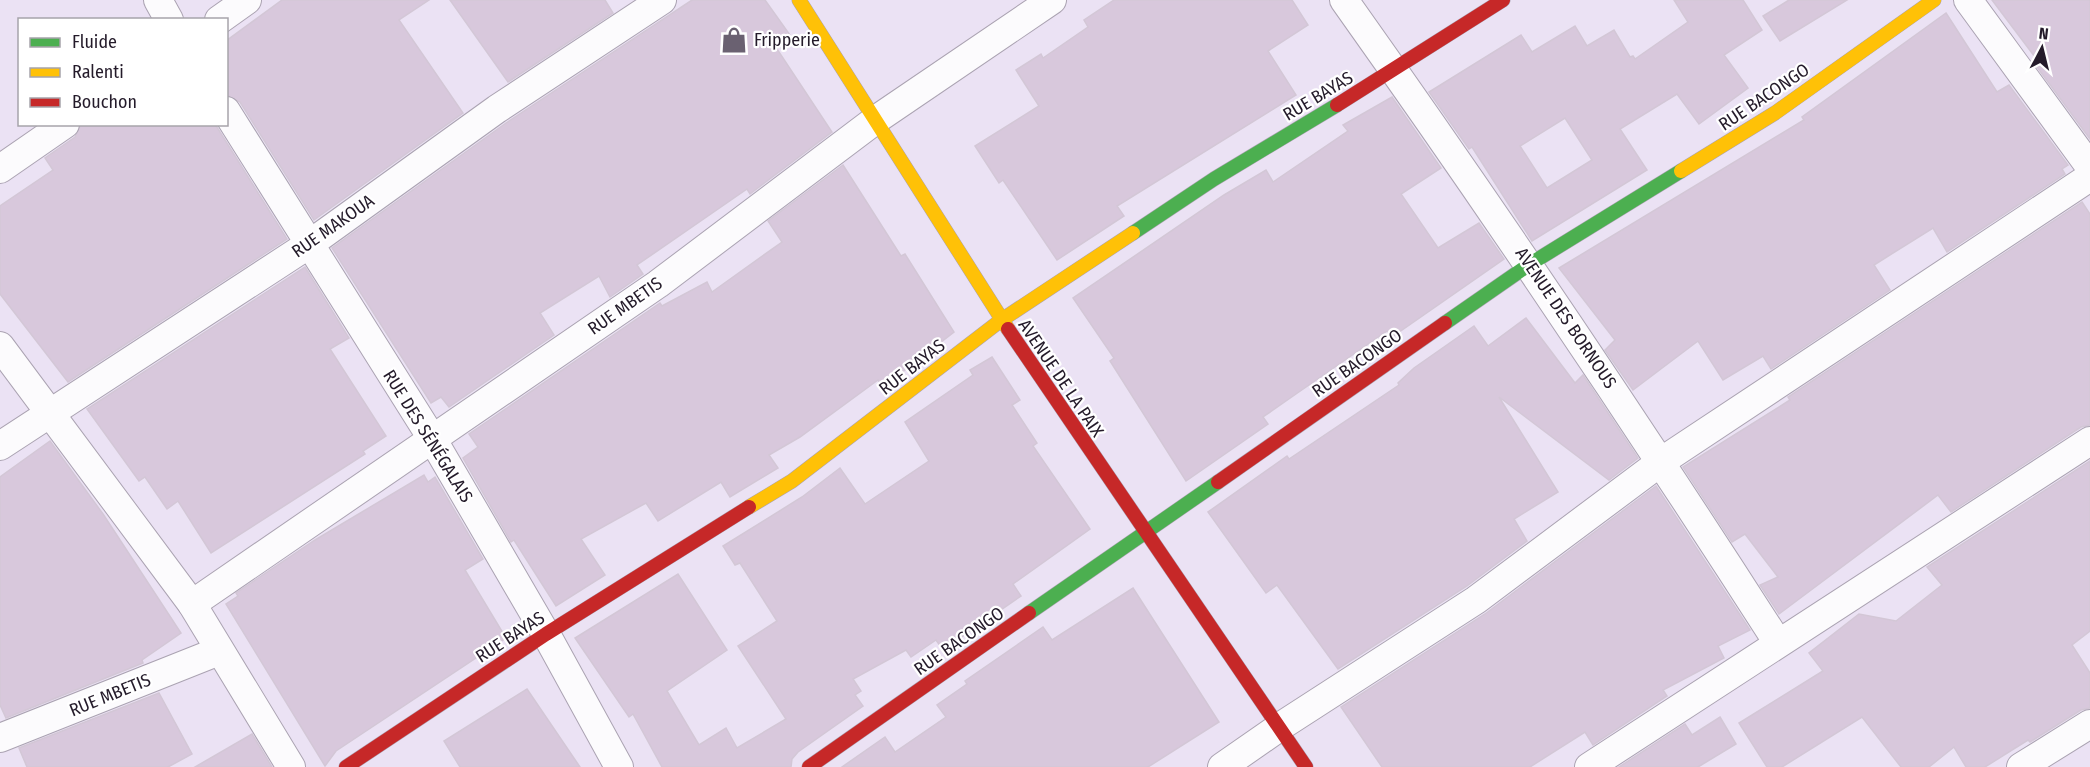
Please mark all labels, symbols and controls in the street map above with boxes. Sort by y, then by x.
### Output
legend [18,18,228,126]
north arrow [2012,18,2072,78]
text: N [2038,24,2050,44]
shop icon: Fripperie [719,25,749,55]
place label: Fripperie [754,29,820,51]
text: Fluide [72,31,117,53]
street label: RUE BACONGO [1714,59,1814,135]
text: Ralenti [72,61,124,83]
street label: RUE BAYAS [1279,67,1357,125]
text: Bouchon [72,91,137,113]
street label: RUE MAKOUA [288,189,379,262]
street label: AVENUE DES BORNOUS [1511,243,1621,393]
street label: RUE MBETIS [583,272,667,340]
street label: AVENUE DE LA PAIX [1014,315,1109,441]
street label: RUE BACONGO [1308,324,1406,402]
street label: RUE BAYAS [875,334,949,400]
street label: RUE DES SÉNÉGALAIS [378,365,479,506]
street label: RUE BACONGO [910,602,1008,680]
street label: RUE BAYAS [471,607,549,667]
street label: RUE MBETIS [66,669,154,721]

